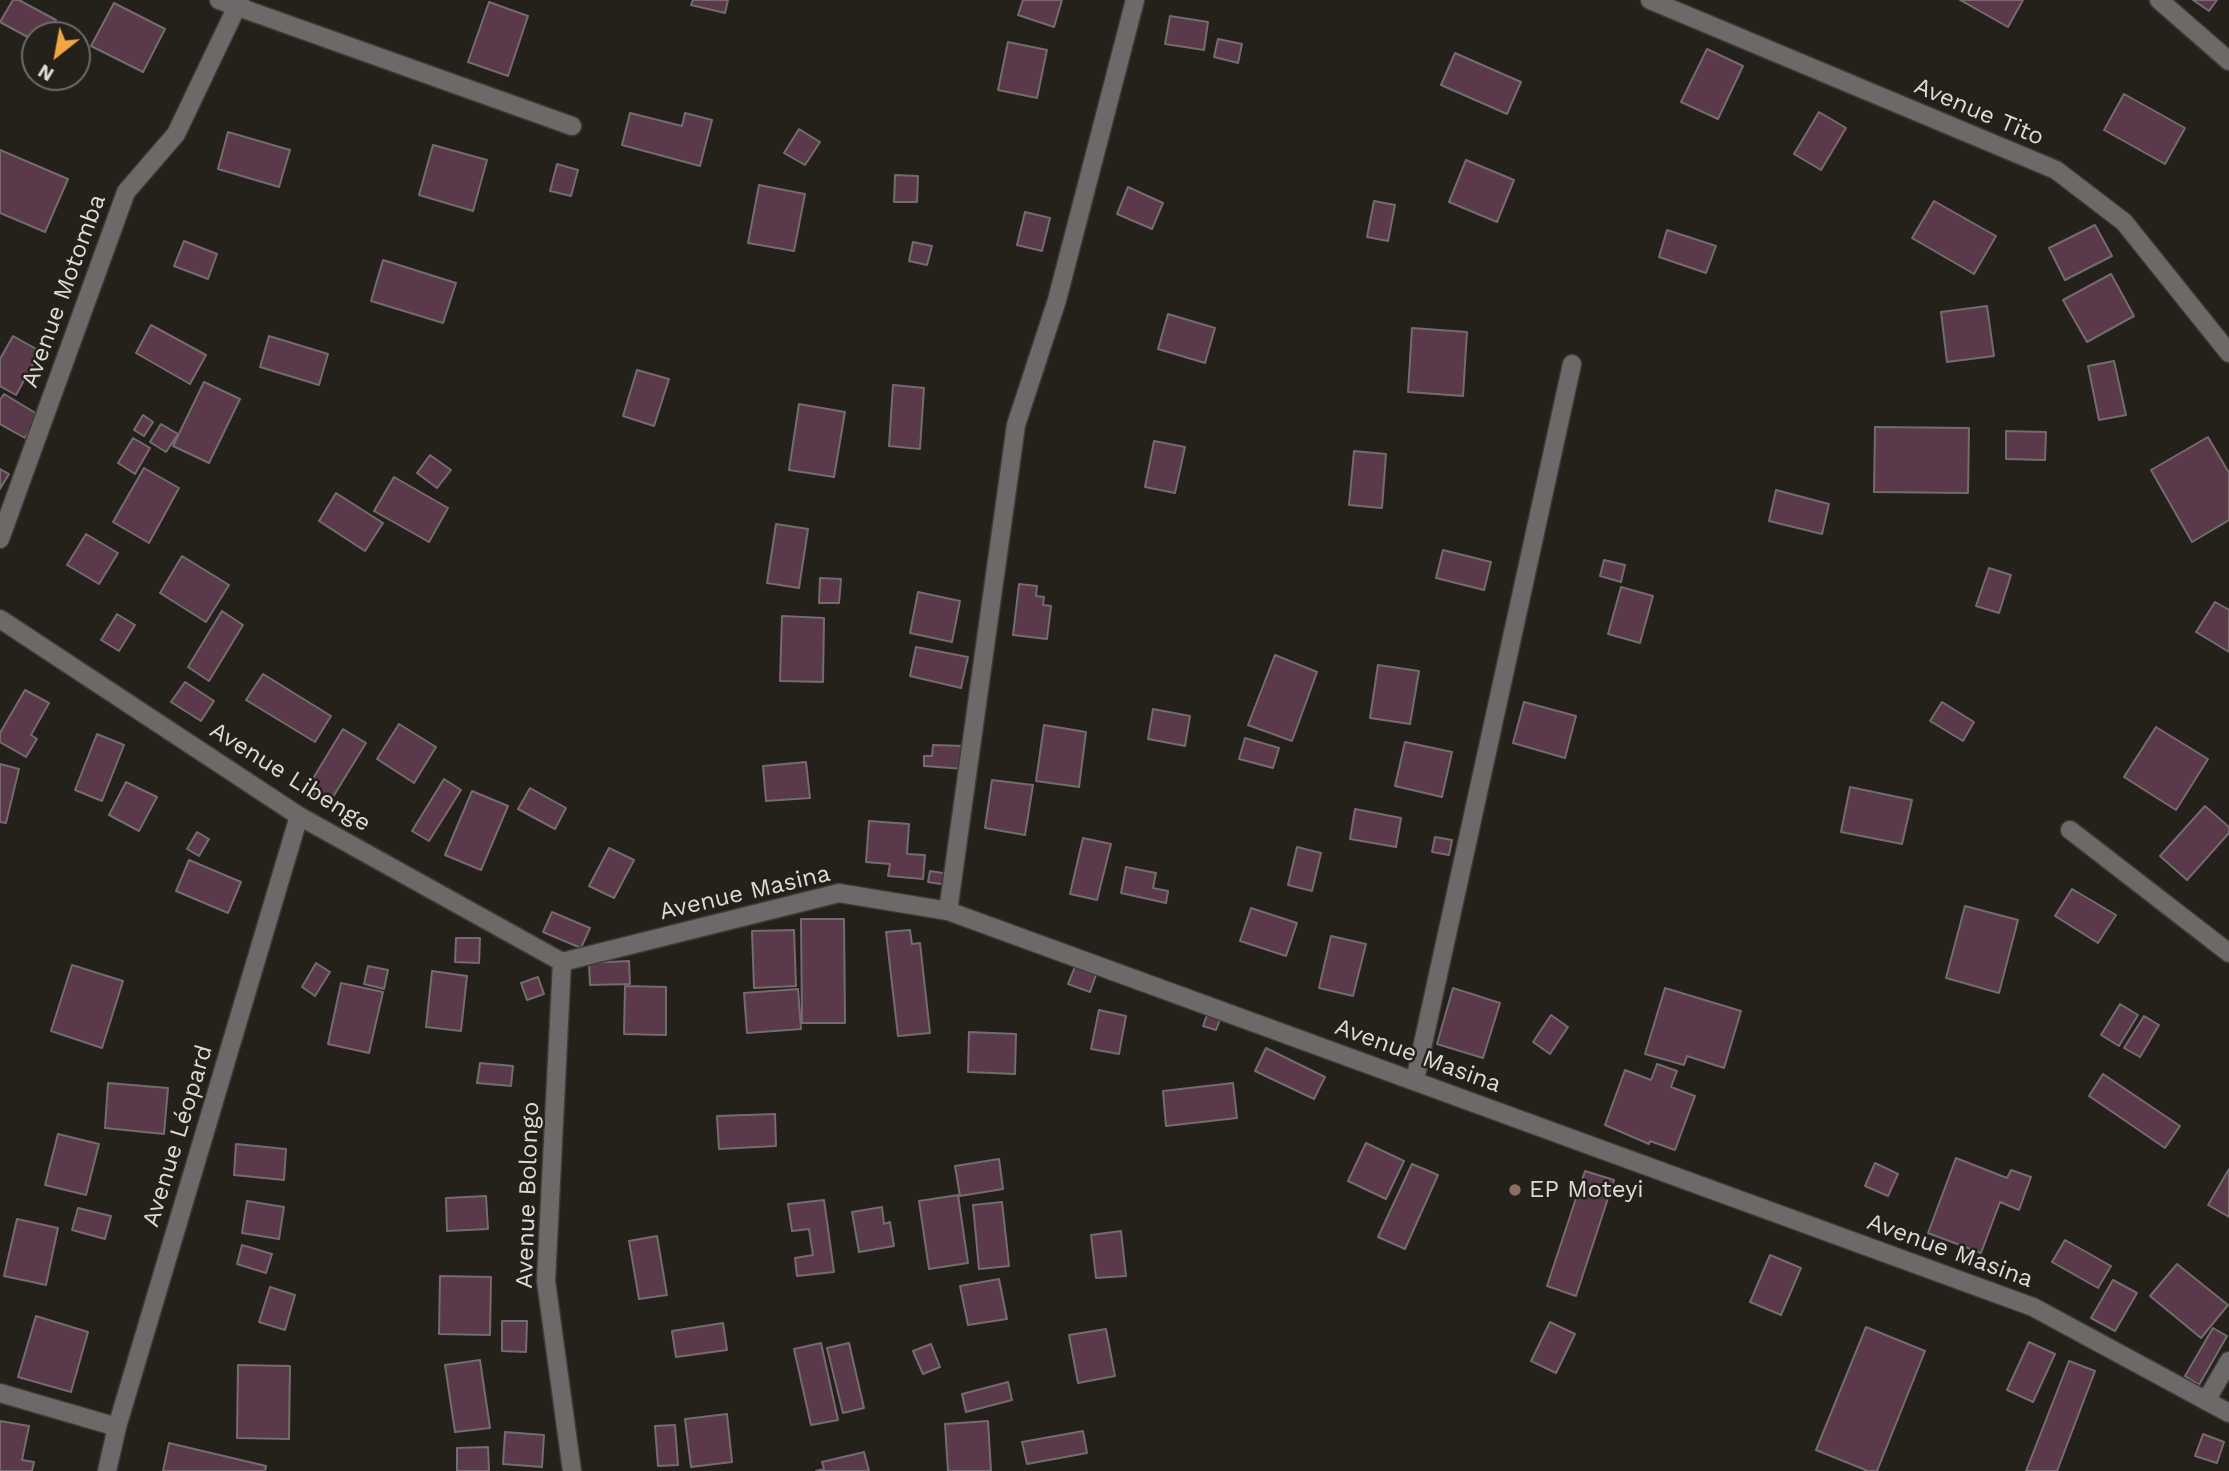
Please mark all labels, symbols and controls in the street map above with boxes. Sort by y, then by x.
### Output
north arrow [21,21,91,91]
text: N [34,59,58,86]
street label: Avenue Tito [1910,72,2048,152]
street label: Avenue Motomba [16,190,112,392]
street label: Avenue Libenge [204,716,376,838]
street label: Avenue Masina [657,859,833,927]
street label: Avenue Masina [1331,1013,1505,1099]
street label: Avenue Léopard [137,1042,219,1230]
street label: Avenue Bolongo [510,1101,546,1289]
place label: EP Moteyi [1529,1176,1644,1204]
marker: EP Moteyi [1507,1182,1523,1198]
street label: Avenue Masina [1863,1208,2037,1294]

